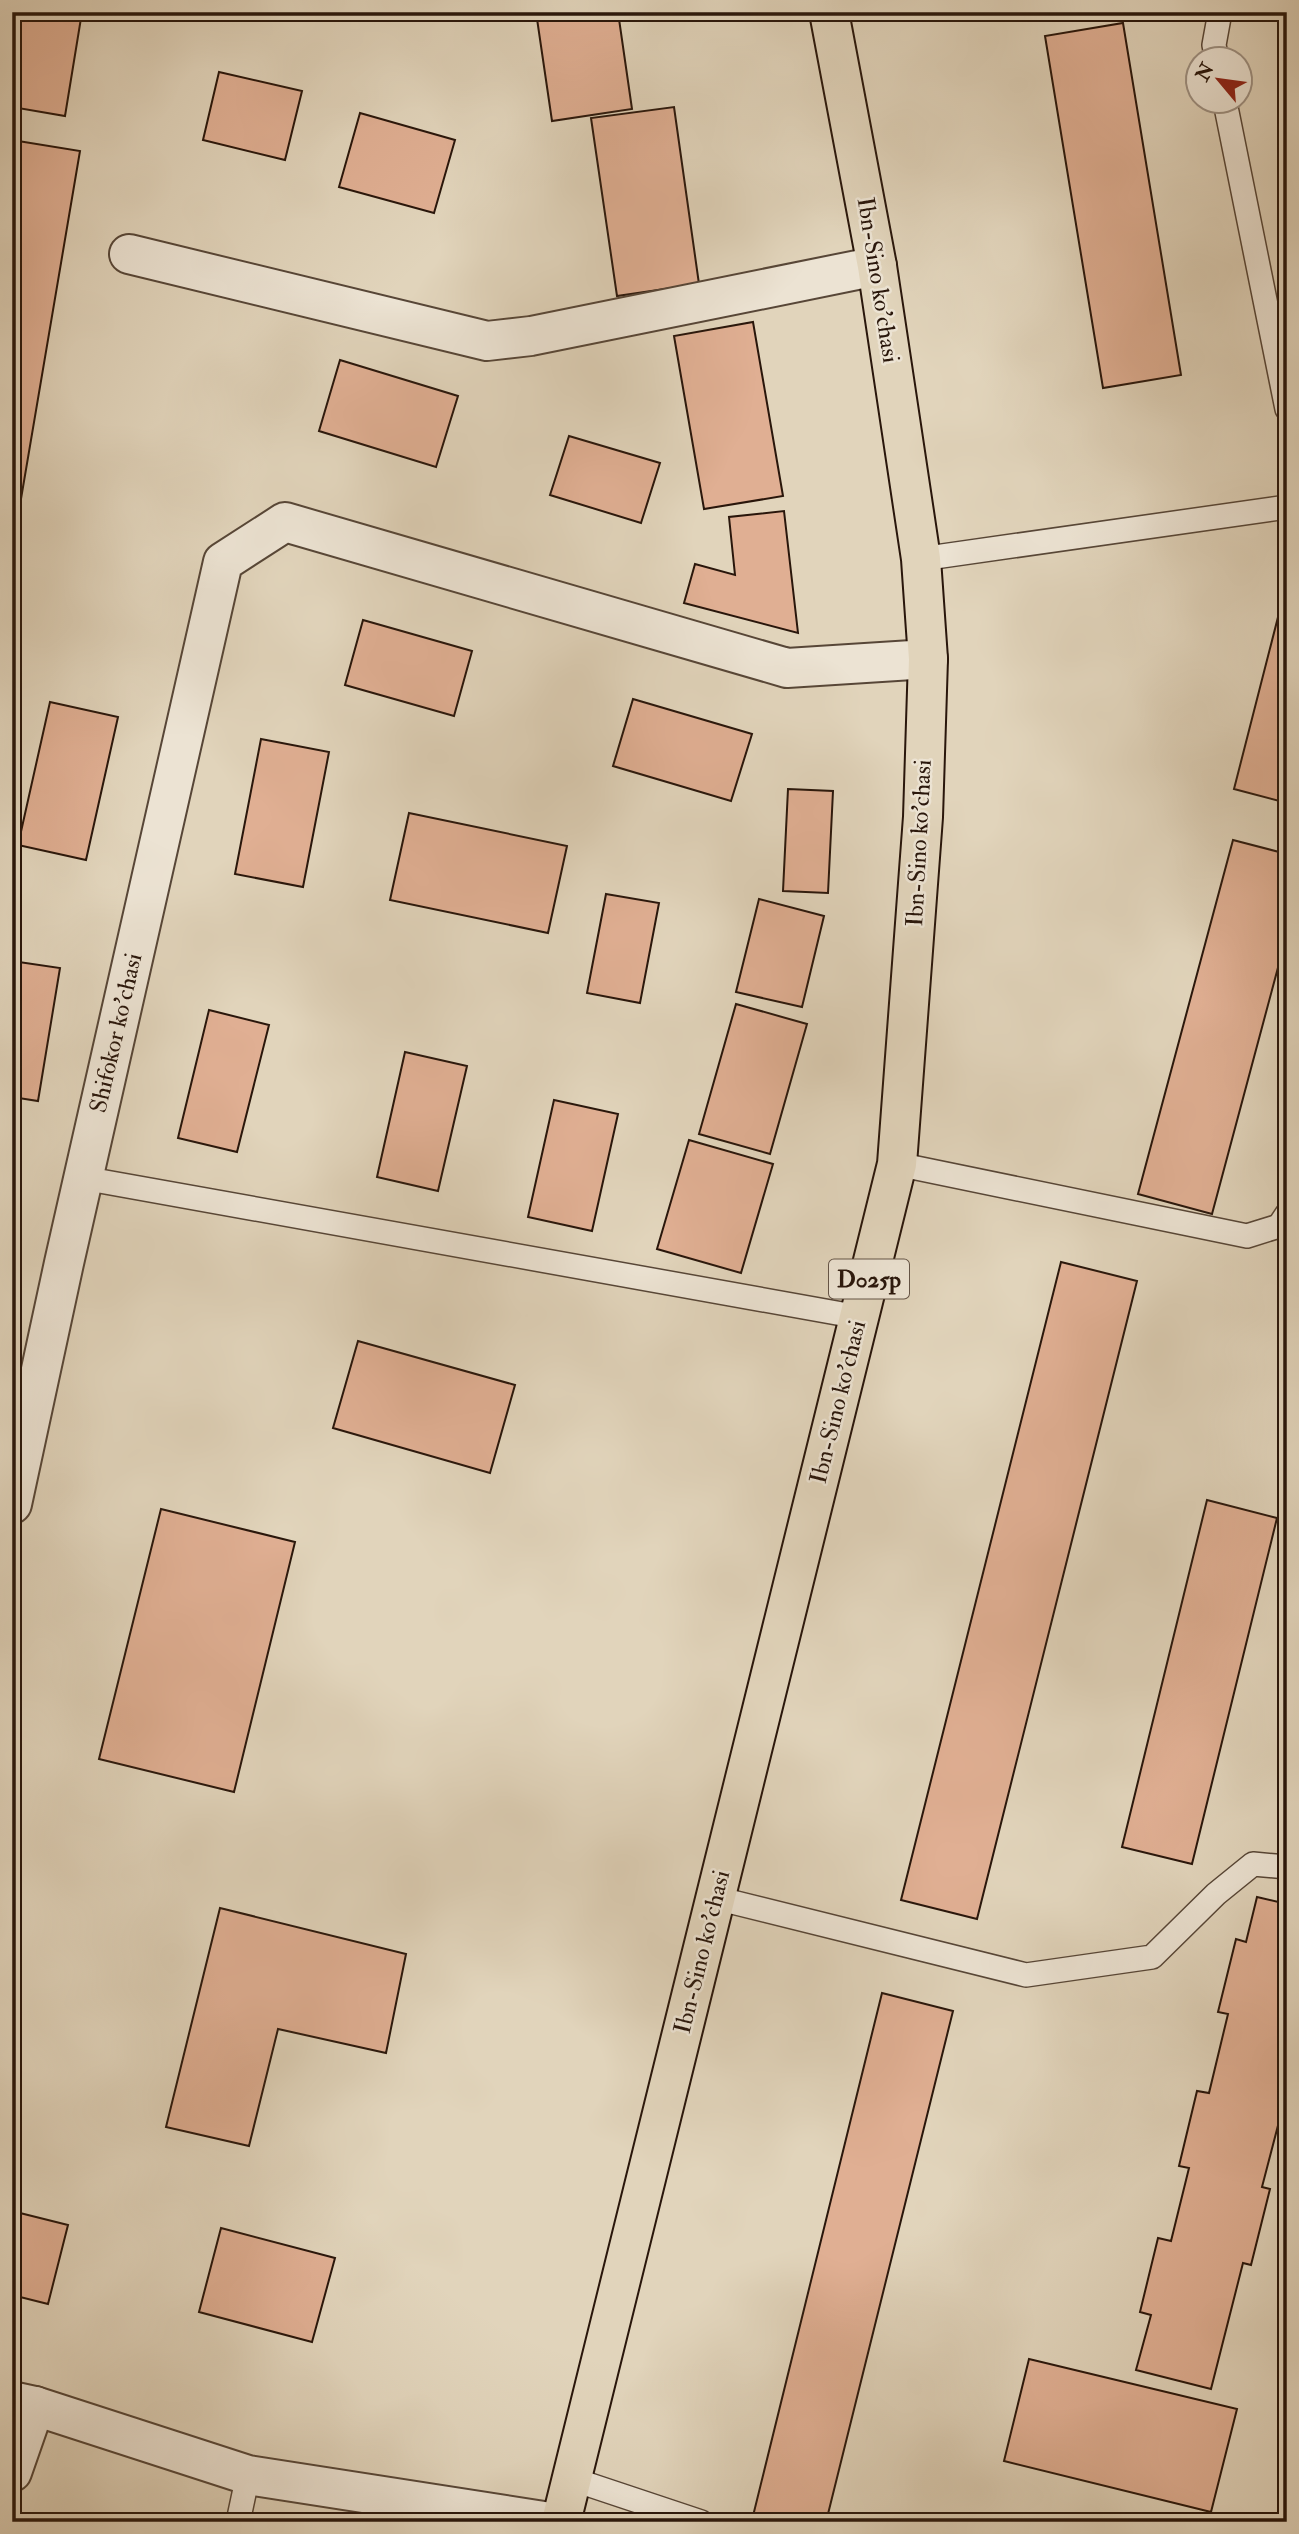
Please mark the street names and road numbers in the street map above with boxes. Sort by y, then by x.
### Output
street label: Ibn-Sino ko'chasi [850,195,906,365]
street label: Ibn-Sino ko'chasi [899,759,939,927]
street label: Shifokor ko'chasi [83,950,149,1116]
road number: D025p [829,1260,909,1298]
street label: Ibn-Sino ko'chasi [803,1317,873,1487]
street label: Ibn-Sino ko'chasi [667,1867,737,2037]

